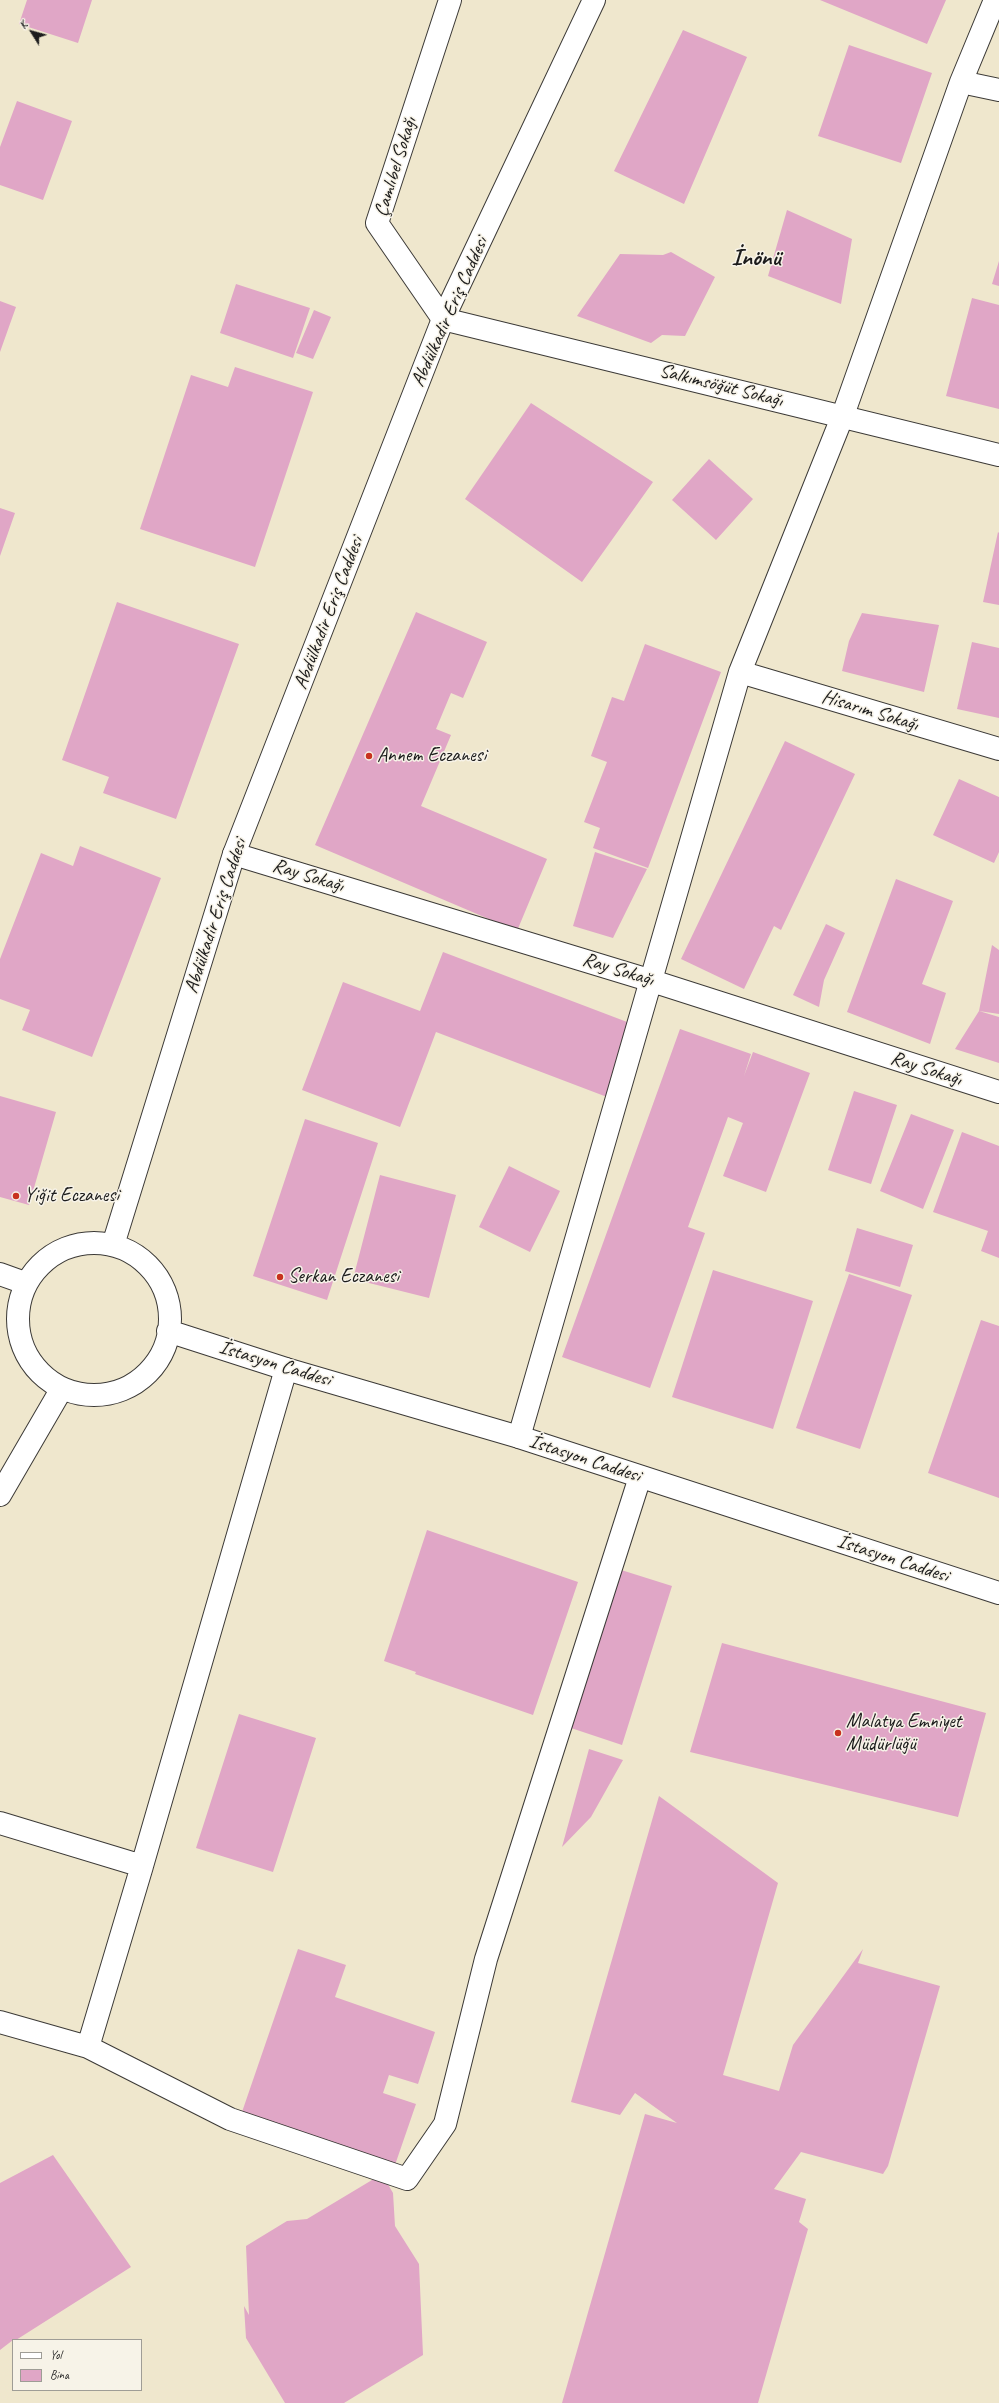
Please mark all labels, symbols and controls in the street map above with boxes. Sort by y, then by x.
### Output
north arrow [12,12,52,52]
text: K [15,18,30,31]
street label: Çamlıbel Sokağı [369,114,423,220]
street label: Abdülkadir Eriş Caddesi [406,233,494,391]
district label: İnönü [732,245,780,273]
street label: Salkımsöğüt Sokağı [657,359,785,413]
street label: Abdülkadir Eriş Caddesi [289,533,369,693]
street label: Hisarım Sokağı [819,685,921,737]
place label: Annem Eczanesi [377,744,486,768]
marker: Annem Eczanesi [364,751,374,761]
street label: Abdülkadir Eriş Caddesi [180,836,252,996]
street label: Ray Sokağı [269,854,347,898]
street label: Ray Sokağı [579,948,657,992]
street label: Ray Sokağı [887,1046,965,1092]
place label: Yiğit Eczanesi [24,1184,119,1208]
marker: Yiğit Eczanesi [11,1191,21,1201]
place label: Serkan Eczanesi [288,1265,399,1289]
marker: Serkan Eczanesi [275,1272,285,1282]
street label: İstasyon Caddesi [216,1336,334,1392]
street label: İstasyon Caddesi [526,1430,644,1488]
street label: İstasyon Caddesi [834,1530,952,1588]
place label: Malatya Emniyet Müdürlüğü [846,1710,961,1757]
marker: Malatya Emniyet Müdürlüğü [833,1728,843,1738]
legend [12,2339,142,2391]
text: Yol [50,2347,62,2363]
text: Bina [50,2367,69,2383]

